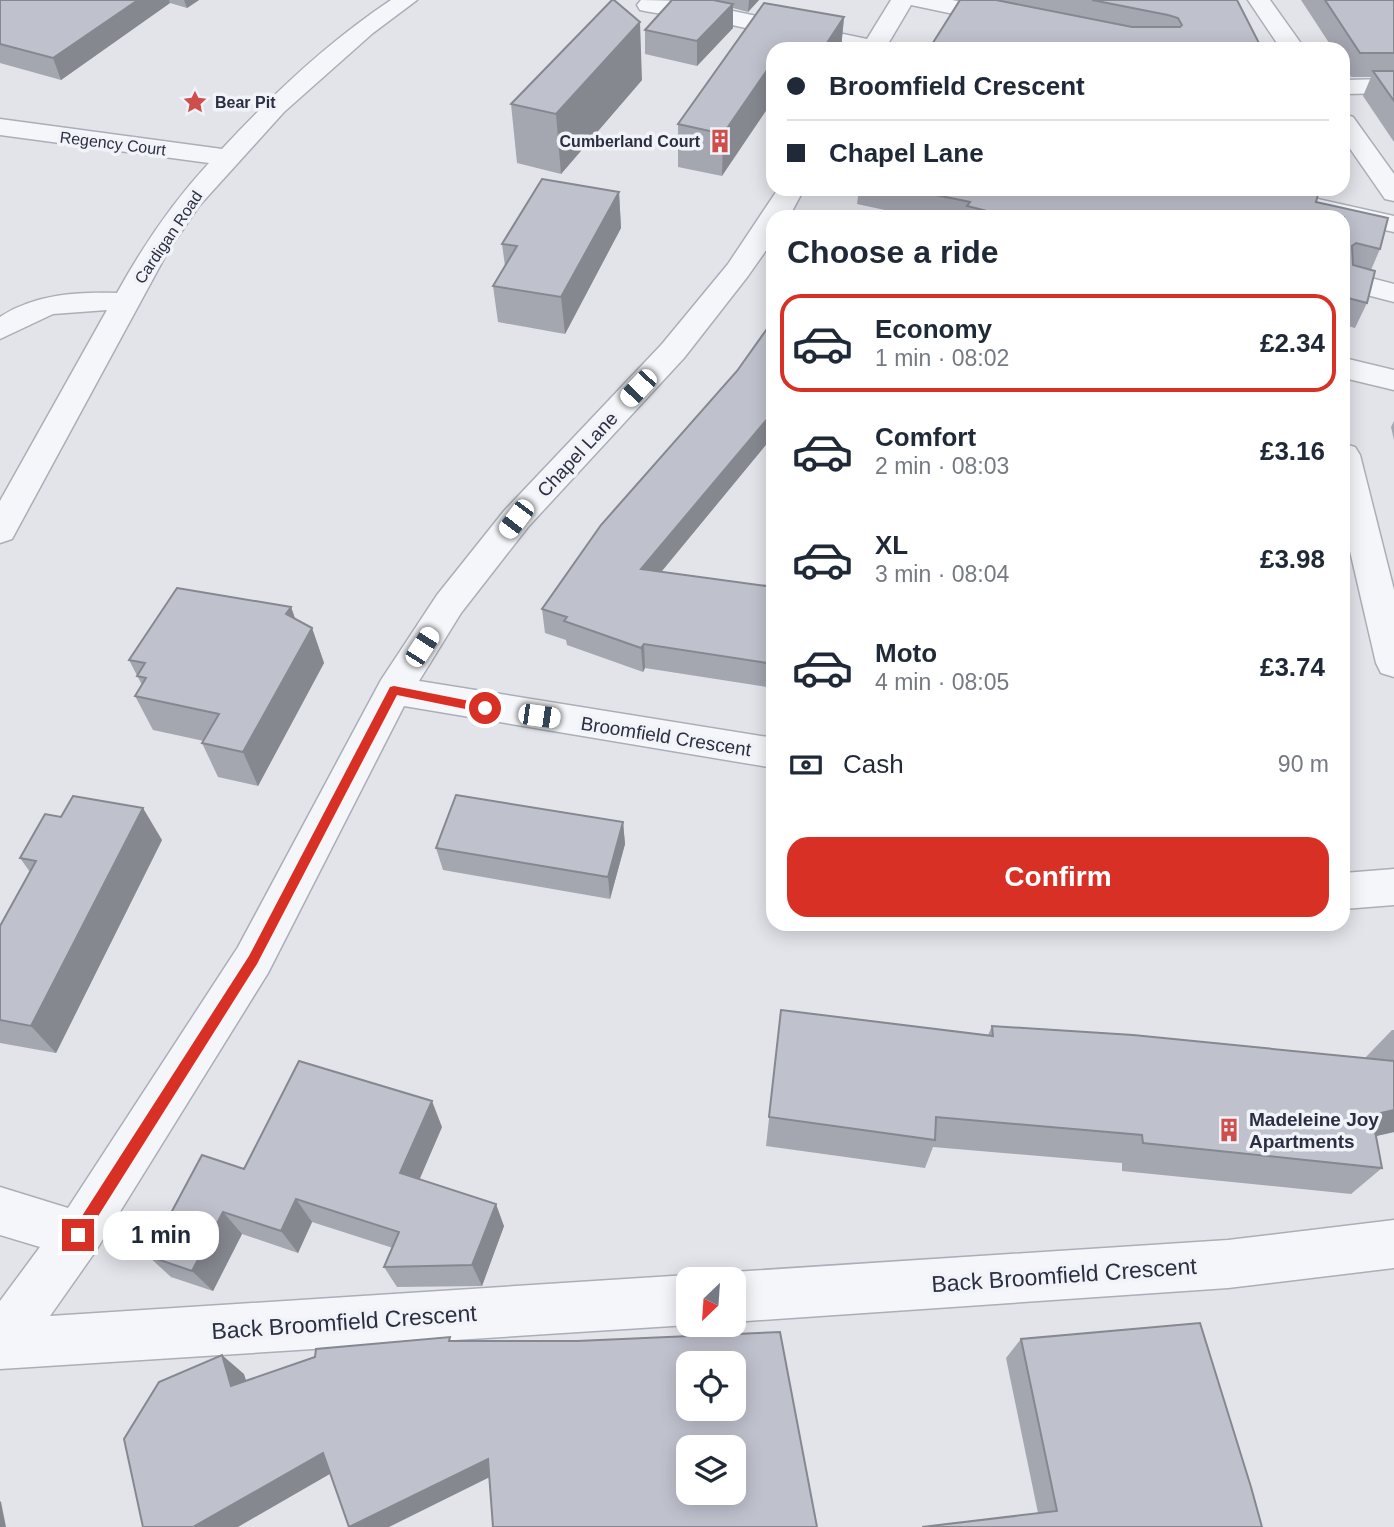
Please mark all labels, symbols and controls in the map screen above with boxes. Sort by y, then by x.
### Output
text: Broomfield Crescent [829,71,1085,101]
place icon: Bear Pit [181,88,209,116]
place label: Bear Pit [215,94,276,111]
building icon: Cumberland Court [706,127,734,155]
street label: Regency Court [59,129,167,159]
place label: Cumberland Court [560,133,701,150]
text: Chapel Lane [829,138,984,168]
street label: Cardigan Road [131,188,206,287]
text: Choose a ride [787,234,999,270]
icon: car [791,312,854,375]
text: Economy [875,314,992,344]
text: £2.34 [1260,328,1325,358]
text: 1 min · 08:02 [875,345,1009,371]
car [616,365,661,411]
street label: Chapel Lane [533,408,622,501]
icon: car [791,420,854,483]
text: Comfort [875,422,976,452]
text: £3.16 [1260,436,1325,466]
text: 2 min · 08:03 [875,453,1009,479]
car [495,496,538,542]
icon: car [791,528,854,591]
text: XL [875,530,908,560]
text: £3.98 [1260,544,1325,574]
text: 3 min · 08:04 [875,561,1009,587]
car [402,624,443,670]
icon: car [791,636,854,699]
text: Moto [875,638,937,668]
text: £3.74 [1260,652,1325,682]
text: 4 min · 08:05 [875,669,1009,695]
route start [469,692,501,724]
car [517,703,562,729]
street label: Broomfield Crescent [579,713,753,760]
icon: cash [787,746,825,784]
text: Cash [843,749,904,779]
text: 90 m [1278,751,1329,777]
button: Confirm [787,837,1329,917]
place label: Madeleine Joy Apartments [1249,1109,1379,1152]
building icon: Madeleine Joy Apartments [1215,1116,1243,1144]
callout: 1 min [102,1210,218,1260]
route end [62,1219,94,1251]
text: 1 min [131,1222,191,1248]
street label: Back Broomfield Crescent [930,1253,1198,1297]
north arrow [676,1267,746,1337]
map controls [676,1267,746,1505]
street label: Back Broomfield Crescent [210,1300,478,1344]
button: locate [676,1351,746,1421]
button: layers [676,1435,746,1505]

